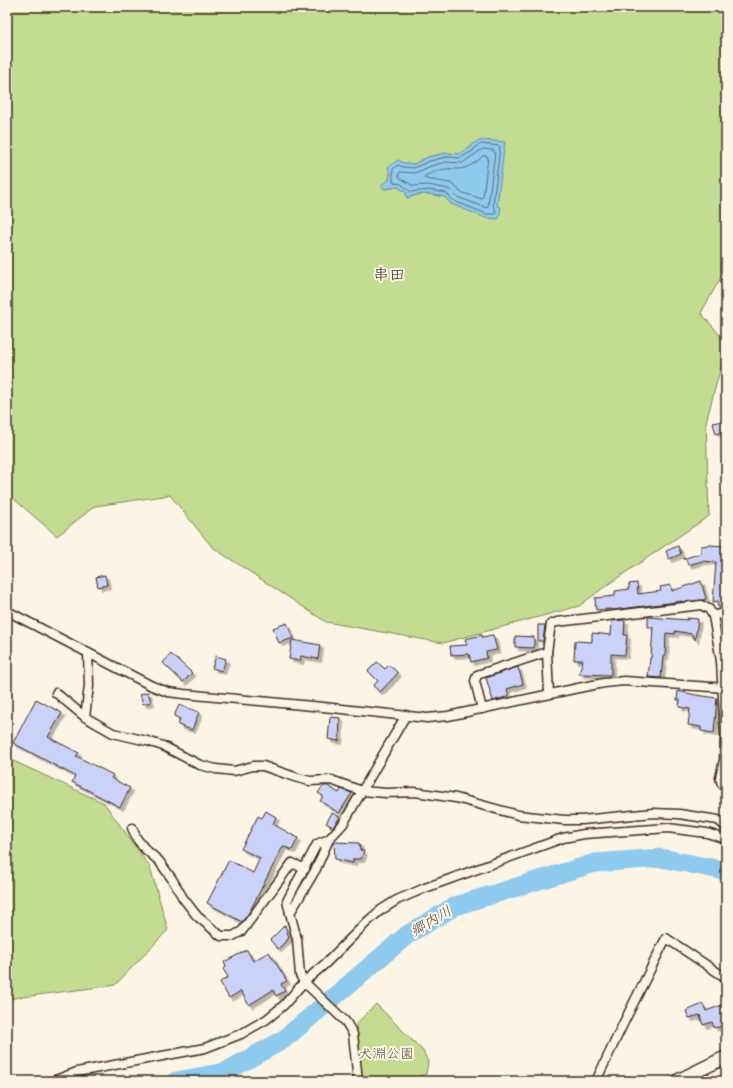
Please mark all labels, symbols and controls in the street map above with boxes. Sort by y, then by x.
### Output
district label: 串田 [373,266,405,287]
water label: 郷内川 [408,903,456,942]
park label: 犬淵公園 [358,1047,414,1064]

